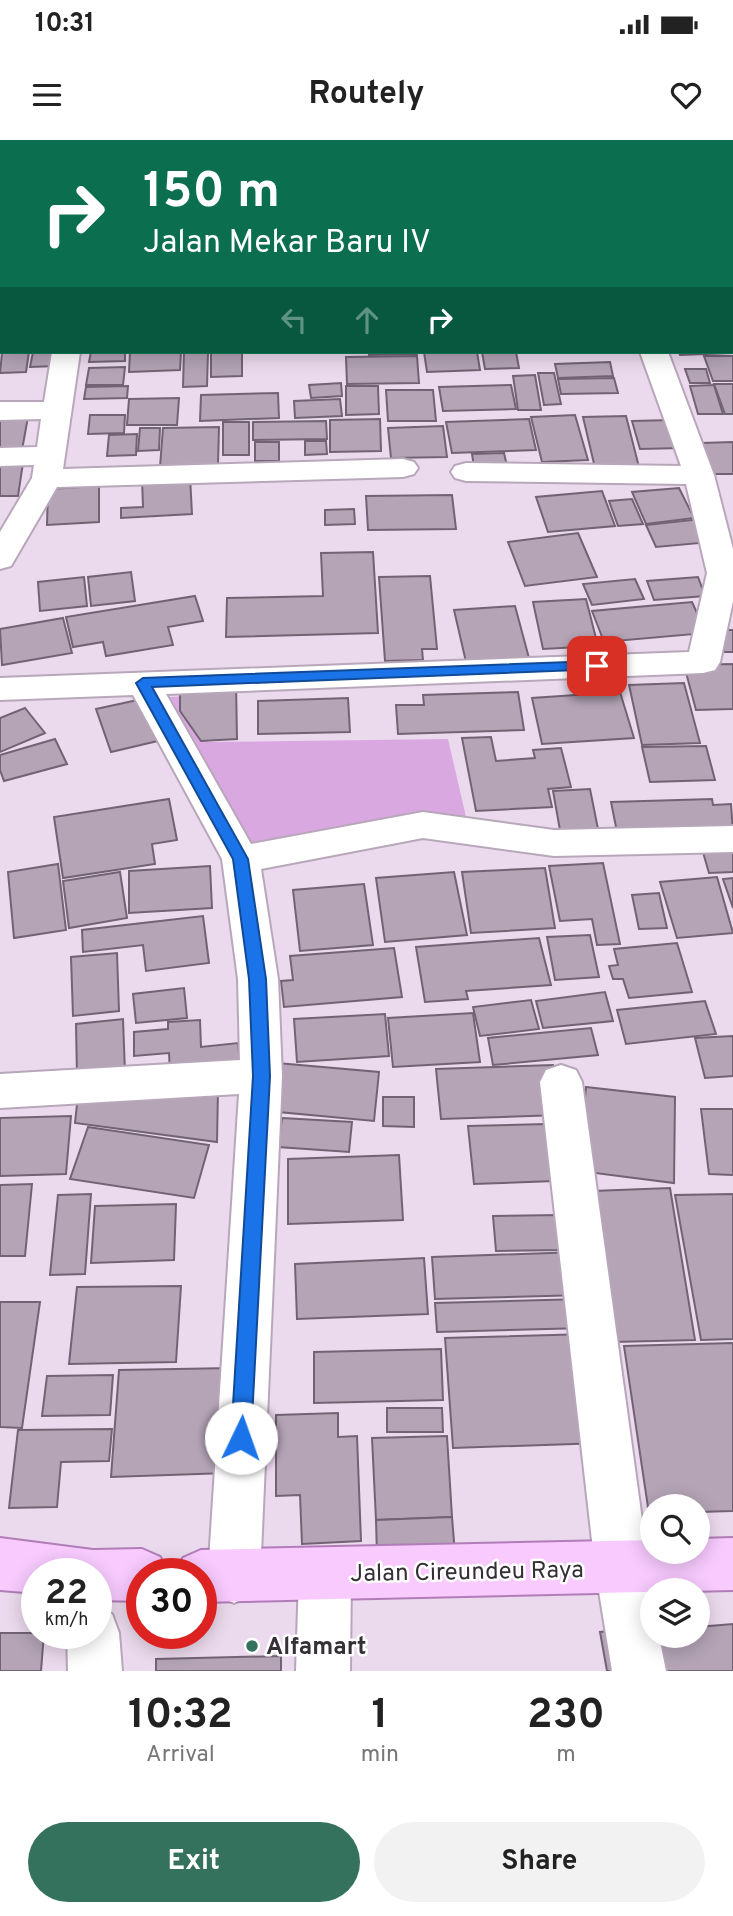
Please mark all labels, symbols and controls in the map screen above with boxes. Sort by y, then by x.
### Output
text: 10:31 [35,8,95,41]
text: Routely [309,75,424,115]
icon: menu [28,76,66,114]
icon: heart [667,76,705,114]
text: 150 m [143,163,280,225]
icon: right [28,168,119,259]
text: Jalan Mekar Baru IV [143,224,431,264]
icon: left [275,301,313,339]
icon: ahead [348,301,386,339]
icon: right [421,301,459,339]
pin [567,636,627,696]
icon: arrive [578,647,616,685]
position arrow [204,1401,278,1475]
map controls [640,1494,710,1648]
button: search [640,1494,710,1564]
street label: Jalan Cireundeu Raya [350,1556,584,1590]
speed limit sign: 30 [126,1558,217,1649]
text: 22 [45,1572,88,1616]
button: layers [640,1578,710,1648]
text: km/h [45,1609,88,1632]
place label: Alfamart [266,1633,366,1663]
marker: Alfamart [244,1638,260,1654]
text: 10:32 [128,1690,233,1743]
text: 1 [371,1690,388,1743]
text: 230 [527,1690,605,1743]
text: Arrival [146,1741,215,1770]
text: min [361,1741,399,1770]
text: m [556,1741,576,1770]
button: Exit [28,1822,360,1902]
button: Share [374,1822,705,1902]

